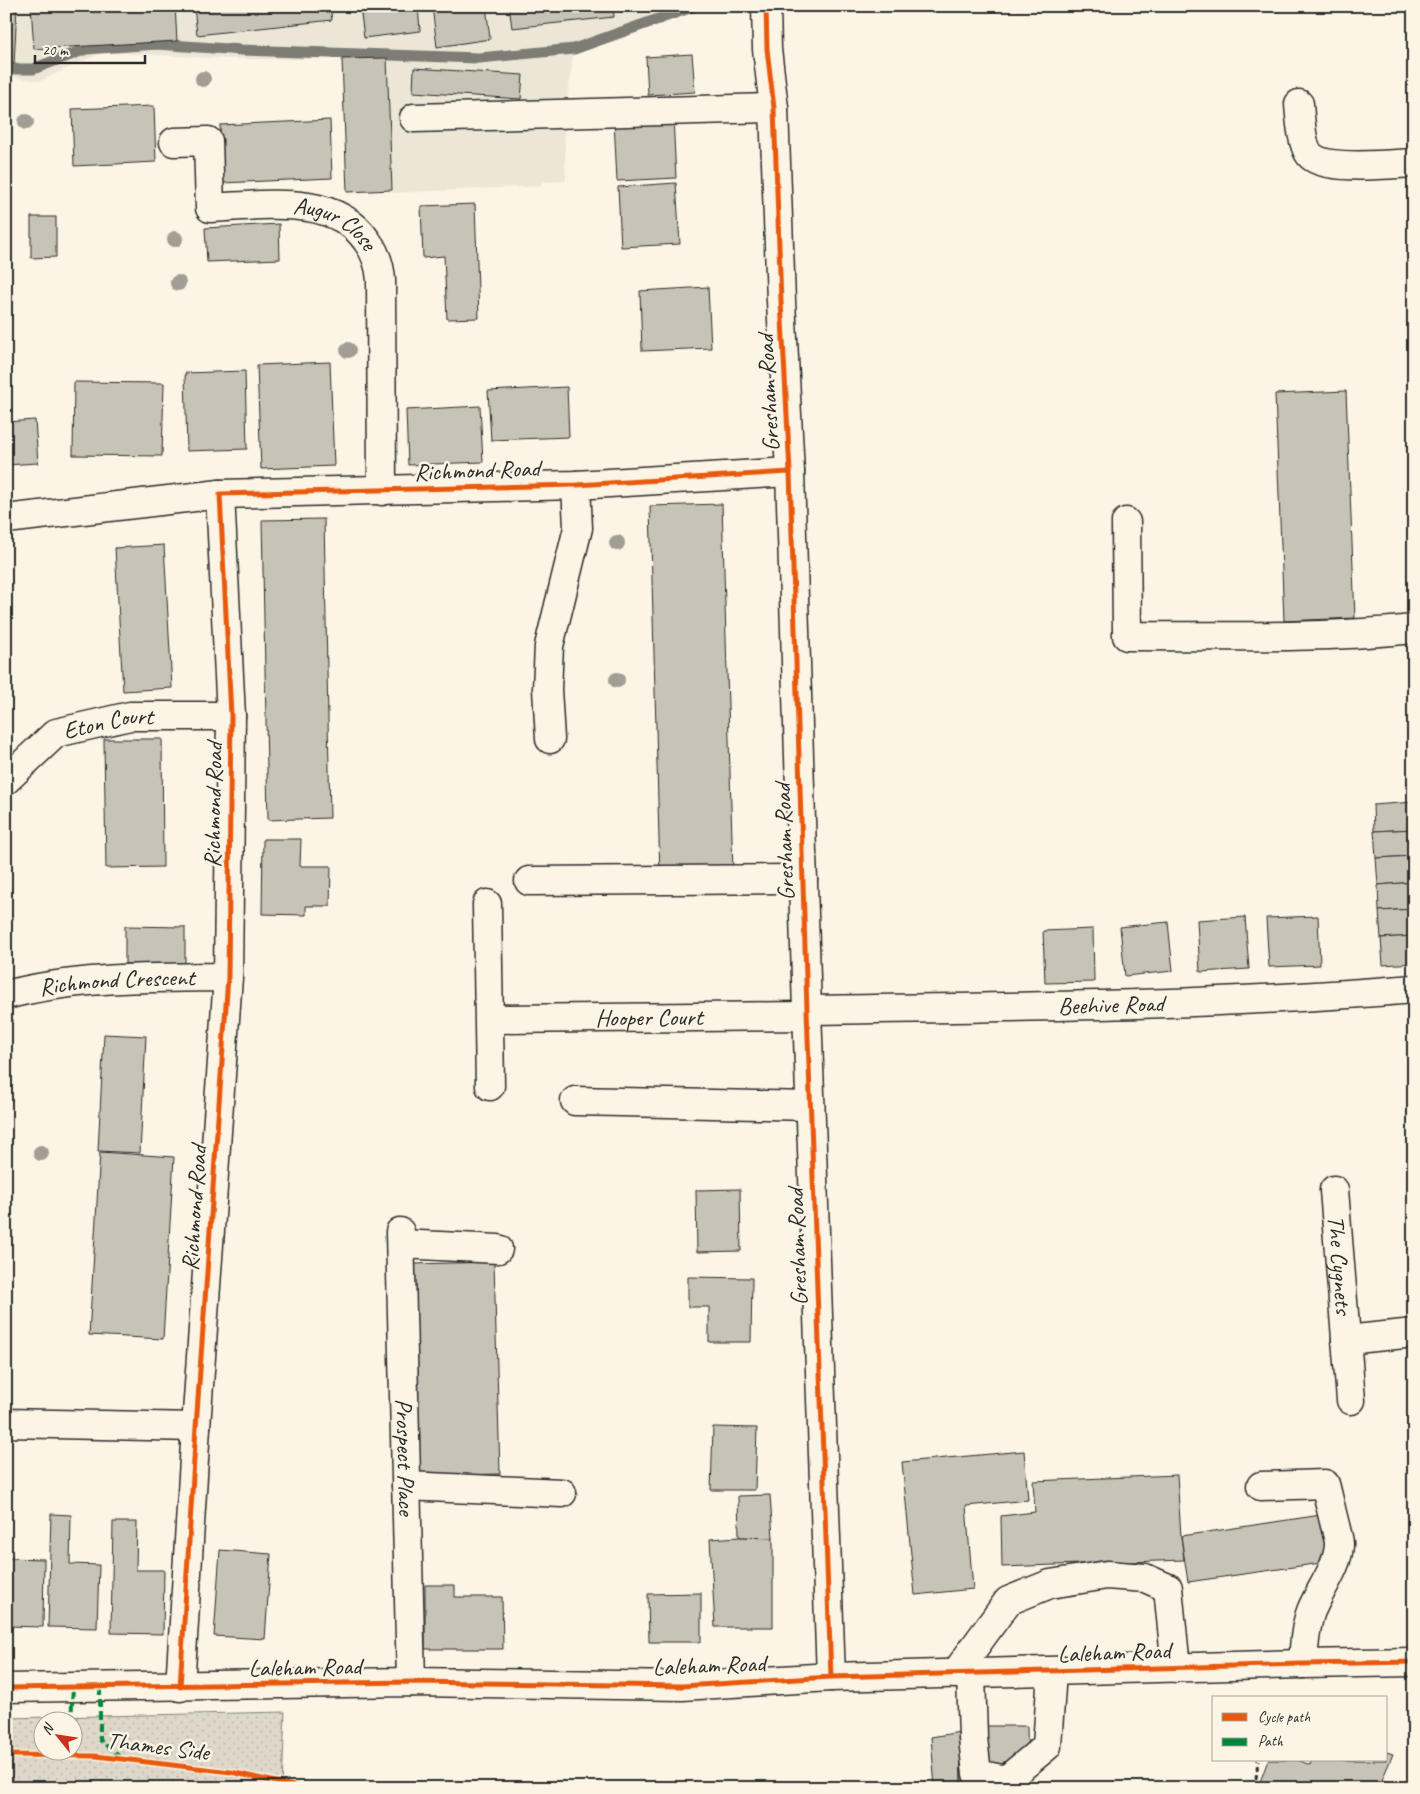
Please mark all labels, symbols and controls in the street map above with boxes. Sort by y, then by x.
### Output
scale bar [35,32,145,64]
text: 20 m [42,41,69,60]
street label: Augur Close [292,190,385,258]
street label: Gresham Road [750,330,786,452]
street label: Richmond Road [414,453,544,487]
street label: Eton Court [60,701,155,746]
street label: Richmond Road [197,738,229,868]
street label: Gresham Road [767,779,801,901]
street label: Richmond Crescent [37,962,197,1002]
street label: Beehive Road [1058,988,1168,1021]
street label: Hooper Court [595,1002,705,1033]
street label: Richmond Road [175,1141,214,1272]
street label: Gresham Road [780,1184,814,1306]
street label: The Cygnets [1321,1214,1359,1317]
street label: Prospect Place [389,1398,422,1518]
street label: Laleham Road [1057,1635,1174,1669]
street label: Laleham Road [652,1648,769,1682]
street label: Laleham Road [248,1651,365,1683]
legend [1212,1696,1388,1762]
text: Cycle path [1258,1708,1310,1727]
north arrow [32,1712,82,1762]
text: N [38,1720,58,1738]
street label: Thames Side [105,1725,213,1767]
text: Path [1258,1732,1284,1751]

